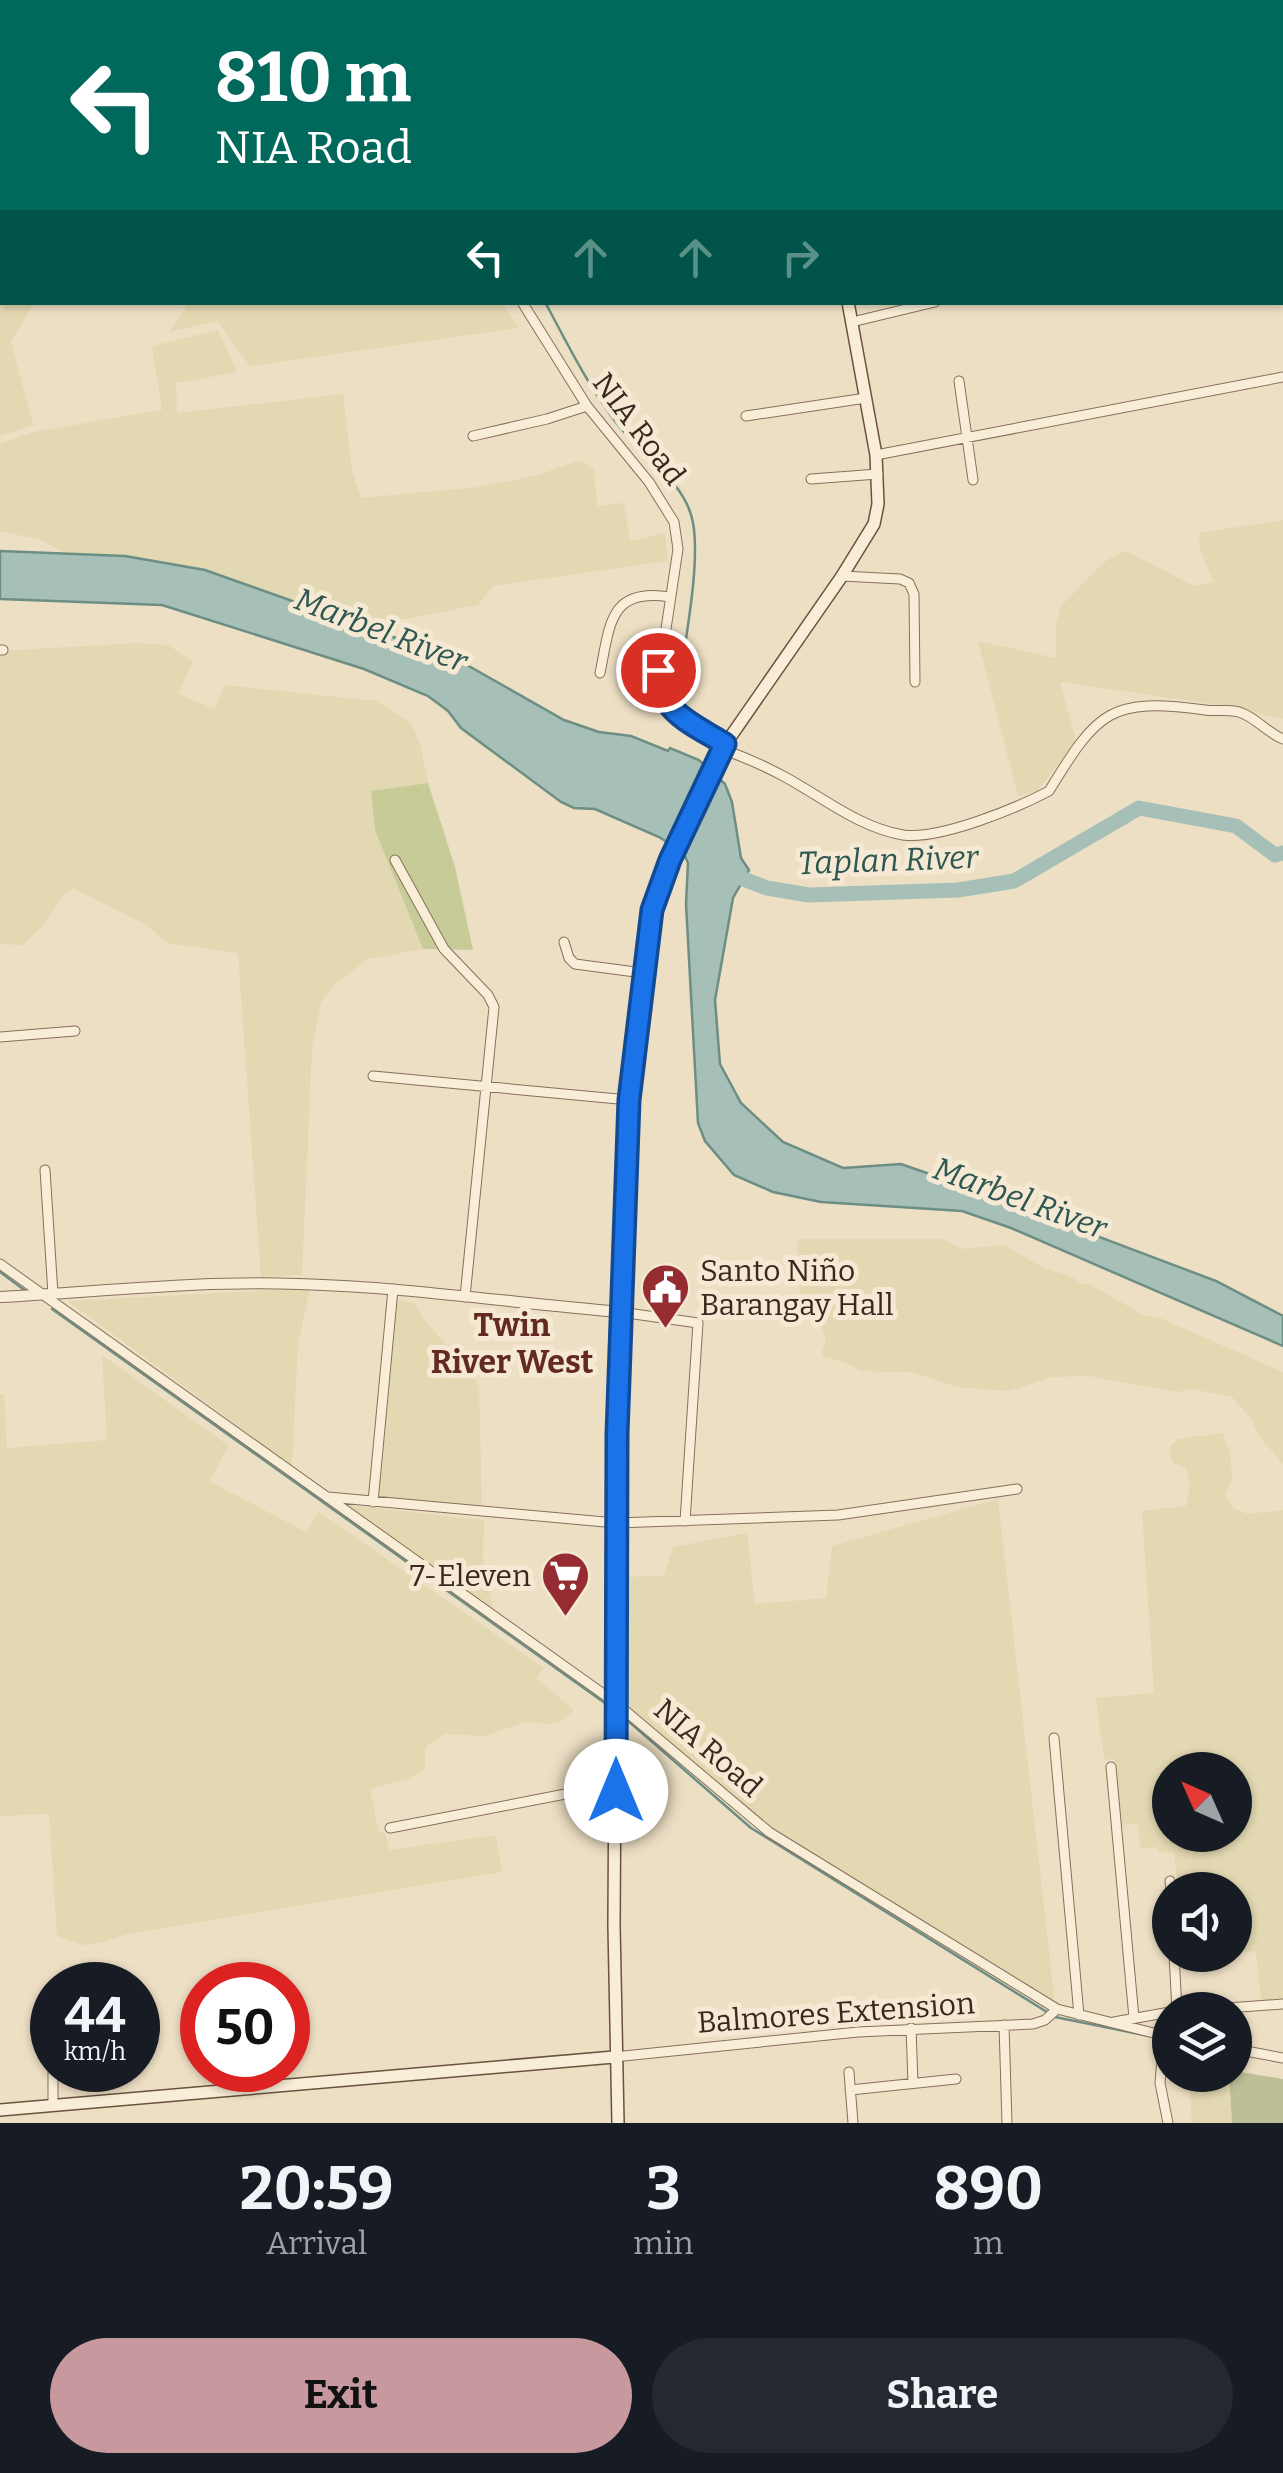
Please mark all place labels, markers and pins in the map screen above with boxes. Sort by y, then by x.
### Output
pin [616,628,701,713]
place label: Santo Niño Barangay Hall [700,1253,894,1323]
public building icon: Santo Niño Barangay Hall [639,1262,691,1330]
supermarket icon: 7-Eleven [540,1550,592,1618]
place label: 7-Eleven [410,1558,531,1594]

